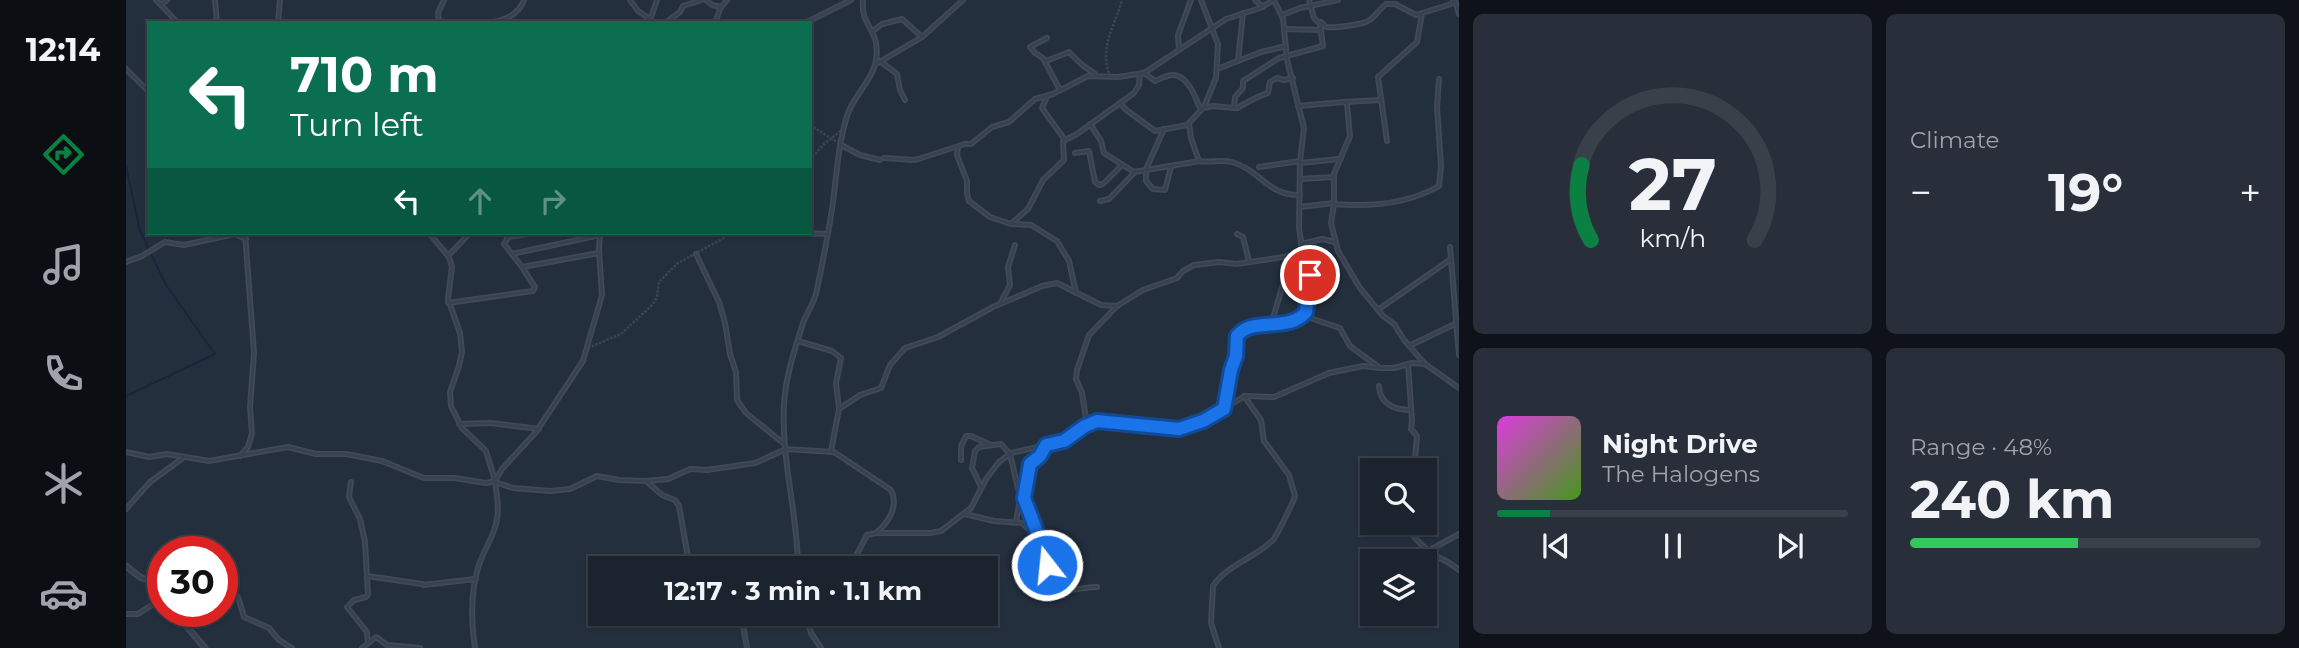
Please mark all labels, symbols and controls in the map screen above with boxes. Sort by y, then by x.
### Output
text: 12:14 [26,30,100,69]
text: 710 m [290,45,439,104]
icon: left [175,49,266,140]
text: Turn left [290,105,424,144]
text: Climate [1910,126,1999,154]
icon: directions [39,130,88,179]
text: 27 [1628,140,1717,228]
text: 19° [2048,161,2123,224]
text: − [1910,169,1932,216]
text: + [2239,169,2261,216]
icon: left [388,182,426,220]
icon: ahead [461,182,499,220]
icon: right [534,182,572,220]
text: km/h [1639,223,1706,253]
icon: music [39,240,88,289]
pin [1280,245,1340,305]
icon: arrive [1291,256,1329,294]
icon: phone [39,349,88,398]
text: Night Drive [1602,428,1758,460]
text: Range · 48% [1910,433,2052,461]
map controls [1360,458,1437,626]
button: search [1360,458,1437,535]
icon: climate [39,459,88,508]
text: The Halogens [1602,460,1760,488]
text: 240 km [1910,468,2114,531]
icon: previous [1537,527,1575,565]
icon: pause [1654,527,1692,565]
icon: next [1771,527,1809,565]
position arrow [1010,528,1084,602]
speed limit sign: 30 [147,536,238,627]
button: layers [1360,549,1437,626]
icon: car [39,569,88,618]
text: 12:17 · 3 min · 1.1 km [664,575,922,607]

